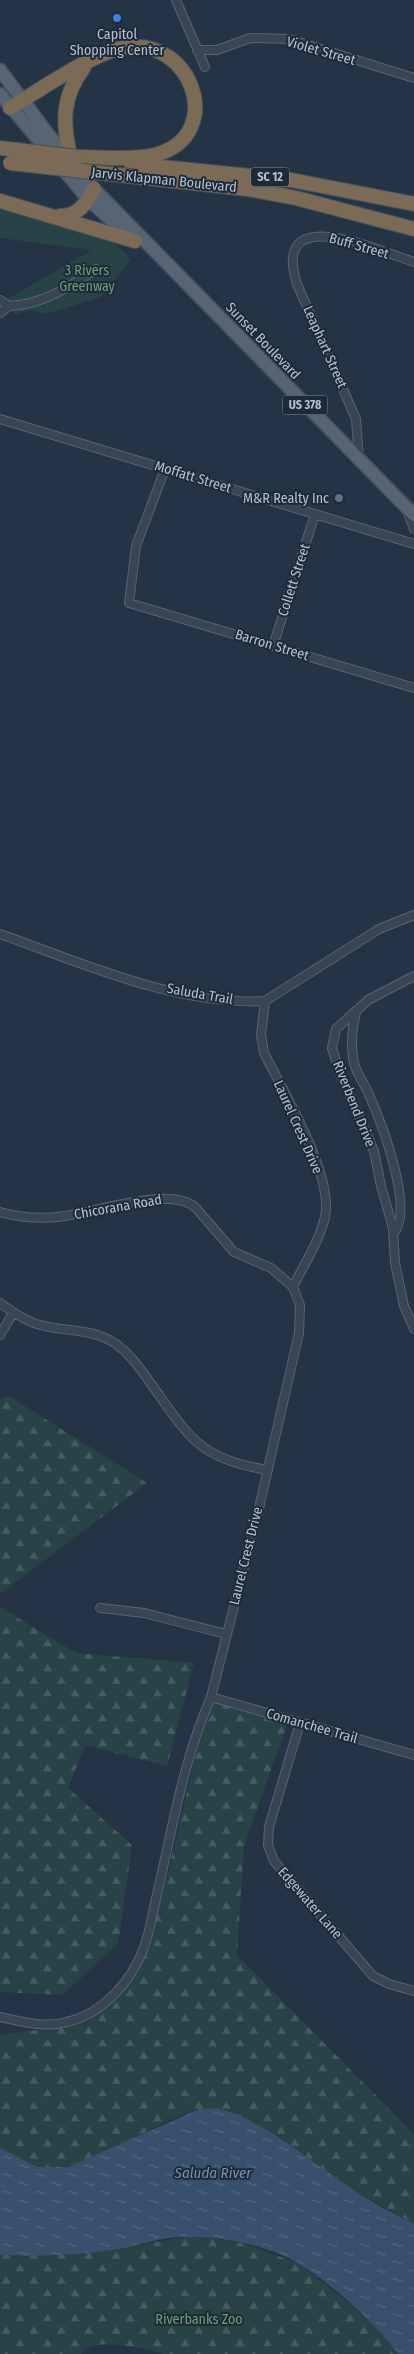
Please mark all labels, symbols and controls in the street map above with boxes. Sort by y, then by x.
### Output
marker: Capitol Shopping Center [111,12,123,24]
place label: Capitol Shopping Center [70,26,164,59]
street label: Violet Street [285,33,358,69]
street label: Jarvis Klapman Boulevard [91,164,237,196]
road number: SC 12 [251,168,289,186]
street label: Buff Street [327,229,391,263]
park label: 3 Rivers Greenway [59,262,116,295]
street label: Sunset Boulevard [222,299,304,383]
street label: Leaphart Street [299,303,351,391]
road number: US 378 [282,396,328,414]
street label: Moffatt Street [153,457,234,497]
place label: M&R Realty Inc [243,490,329,507]
marker: M&R Realty Inc [333,492,345,504]
street label: Collett Street [274,541,314,618]
street label: Barron Street [233,626,311,664]
street label: Saluda Trail [166,980,235,1008]
street label: Riverbend Drive [329,1058,379,1150]
street label: Laurel Crest Drive [270,1078,326,1176]
street label: Chicorana Road [73,1191,163,1223]
street label: Laurel Crest Drive [226,1505,266,1607]
street label: Comanchee Trail [264,1705,360,1747]
street label: Edgewater Lane [274,1864,346,1942]
water label: Saluda River [174,2164,252,2182]
park label: Riverbanks Zoo [155,2311,243,2328]

